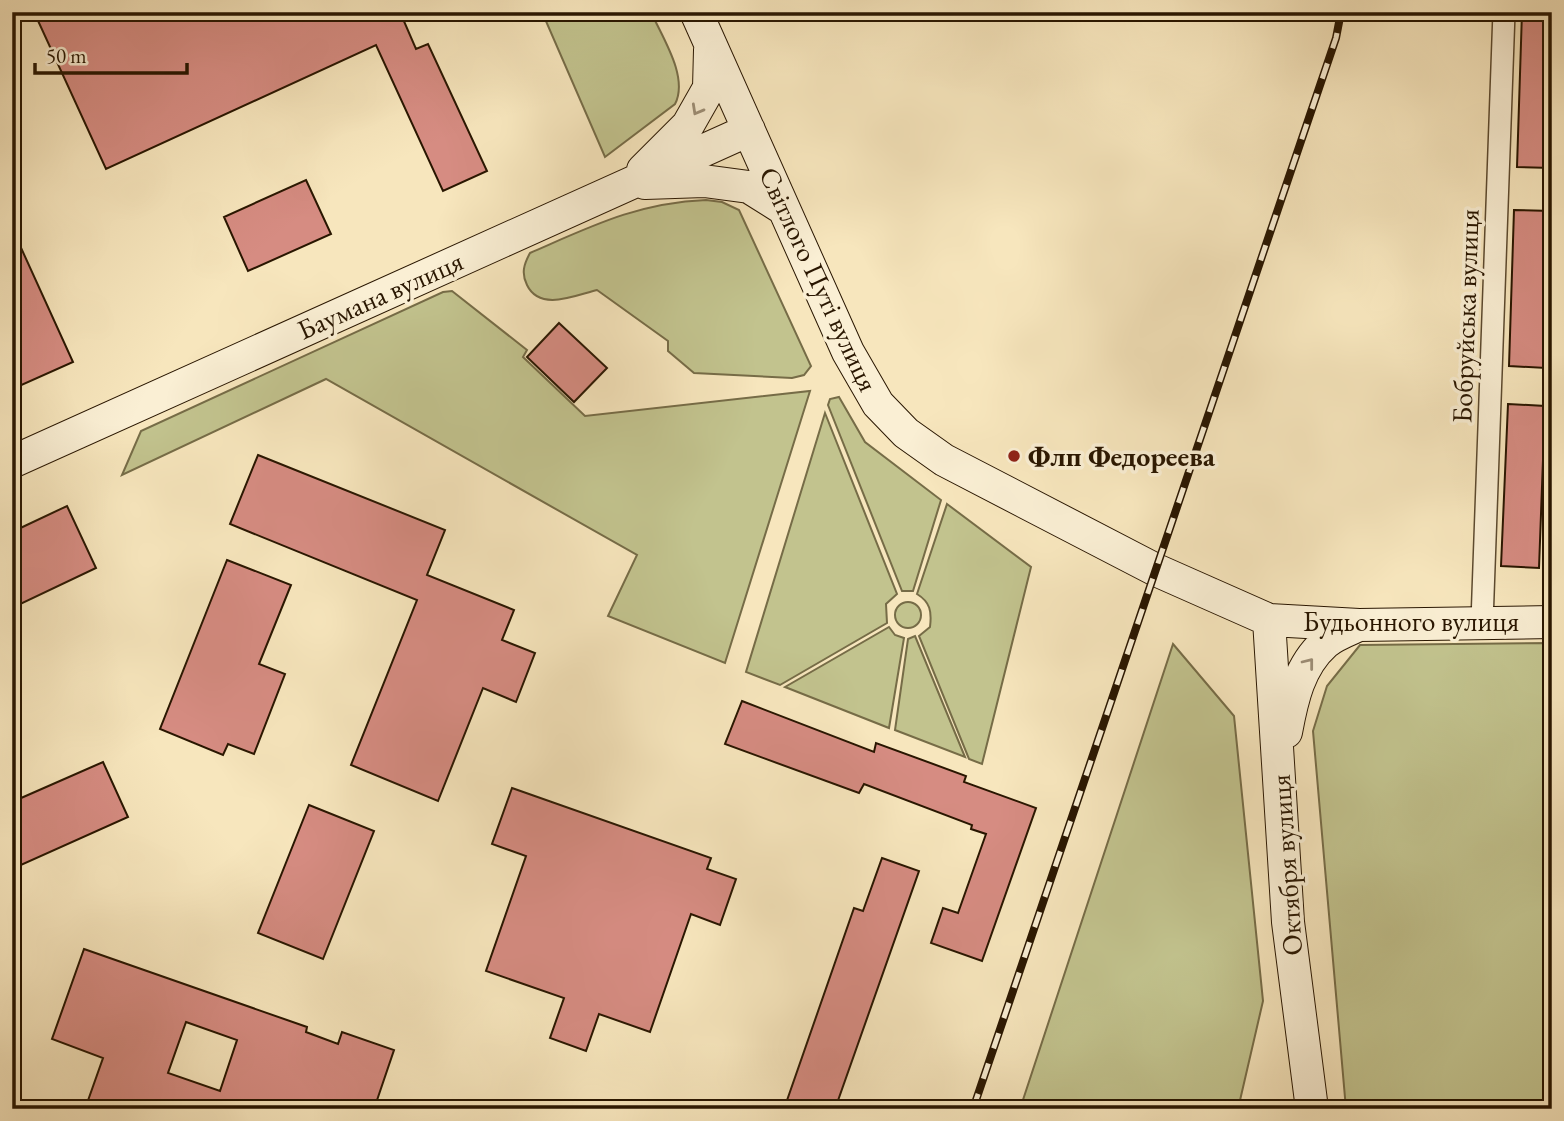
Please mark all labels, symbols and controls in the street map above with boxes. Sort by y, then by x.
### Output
scale bar [35,32,187,76]
text: 50 m [46,42,87,69]
one-way arrow [692,103,705,115]
street label: Світлого Путі вулиця [751,161,887,397]
street label: Бобруйська вулиця [1443,208,1487,424]
street label: Баумана вулиця [291,242,469,348]
place label: Флп Федореева [1028,438,1216,474]
marker: Флп Федореева [1006,448,1022,464]
street label: Будьонного вулиця [1303,603,1519,639]
one-way arrow [1301,658,1314,671]
street label: Октября вулиця [1262,773,1310,957]

